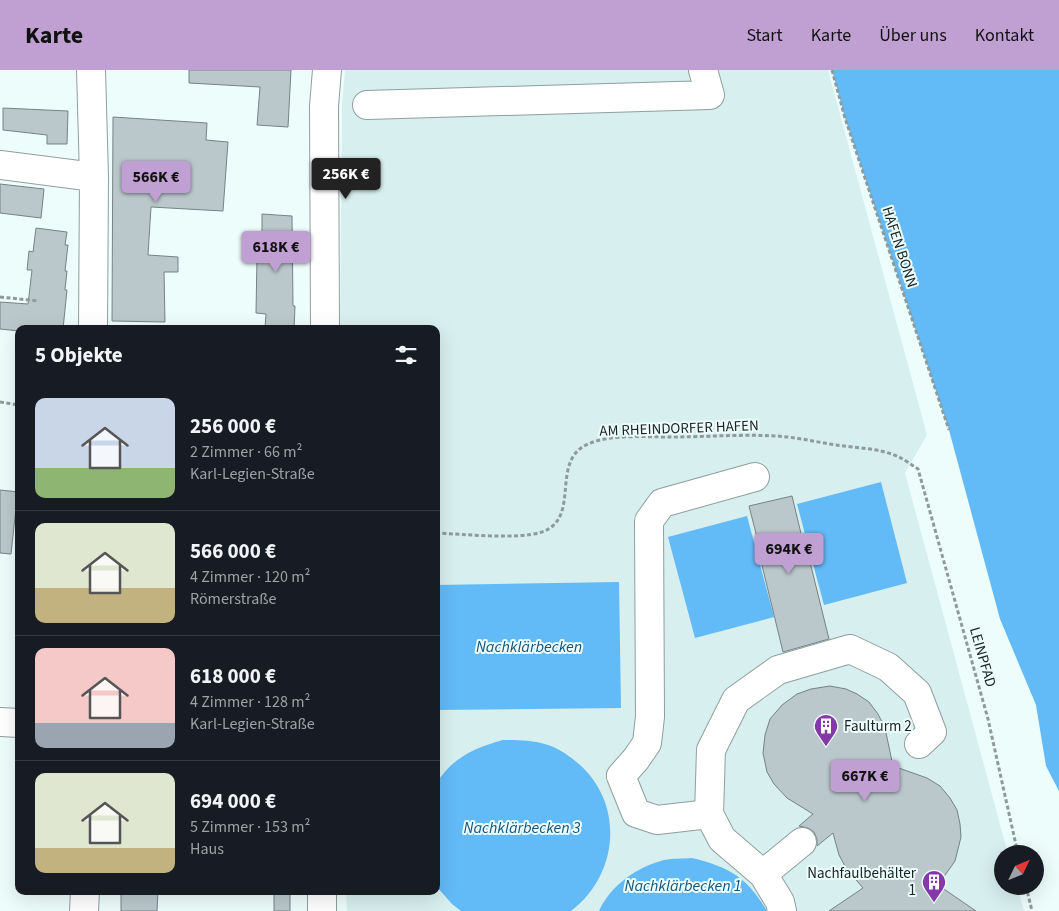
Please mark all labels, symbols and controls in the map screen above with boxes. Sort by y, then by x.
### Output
text: Karte [25,18,83,53]
text: Start [746,23,783,48]
text: Karte [811,23,851,48]
text: Über uns [879,23,947,48]
text: Kontakt [975,23,1034,48]
pin: 256K € [305,158,387,200]
pin: 566K € [115,160,197,203]
text: 256K € [323,163,369,185]
text: 566K € [133,166,179,188]
street label: HAFEN BONN [877,204,923,290]
pin: 618K € [235,230,317,273]
text: 618K € [253,236,299,258]
text: 5 Objekte [35,340,123,370]
icon: filters [392,341,420,369]
text: 256 000 € [190,411,276,441]
street label: AM RHEINDORFER HAFEN [599,415,759,442]
icon: home [75,418,135,478]
text: 2 Zimmer · 66 m² [190,441,302,463]
text: Karl-Legien-Straße [190,463,315,485]
pin: 694K € [748,532,830,575]
text: 566 000 € [190,536,276,566]
text: 694K € [766,538,812,560]
icon: home [75,543,135,603]
text: 4 Zimmer · 120 m² [190,566,310,588]
text: Römerstraße [190,588,277,610]
street label: LEINPFAD [964,625,1001,690]
water label: Nachklärbecken [476,636,582,658]
text: 618 000 € [190,661,276,691]
icon: home [75,668,135,728]
text: 4 Zimmer · 128 m² [190,691,310,713]
text: Karl-Legien-Straße [190,713,315,735]
building icon: Faulturm 2 [813,713,839,747]
place label: Faulturm 2 [844,716,912,737]
pin: 667K € [824,760,906,802]
text: 667K € [842,765,888,787]
text: 694 000 € [190,786,276,816]
icon: home [75,793,135,853]
text: 5 Zimmer · 153 m² [190,816,310,838]
water label: Nachklärbecken 3 [464,817,581,839]
text: Haus [190,838,224,860]
north arrow [994,845,1044,895]
map controls [994,845,1044,895]
place label: Nachfaulbehälter 1 [807,863,917,901]
building icon: Nachfaulbehälter 1 [921,869,947,903]
water label: Nachklärbecken 1 [625,875,741,897]

